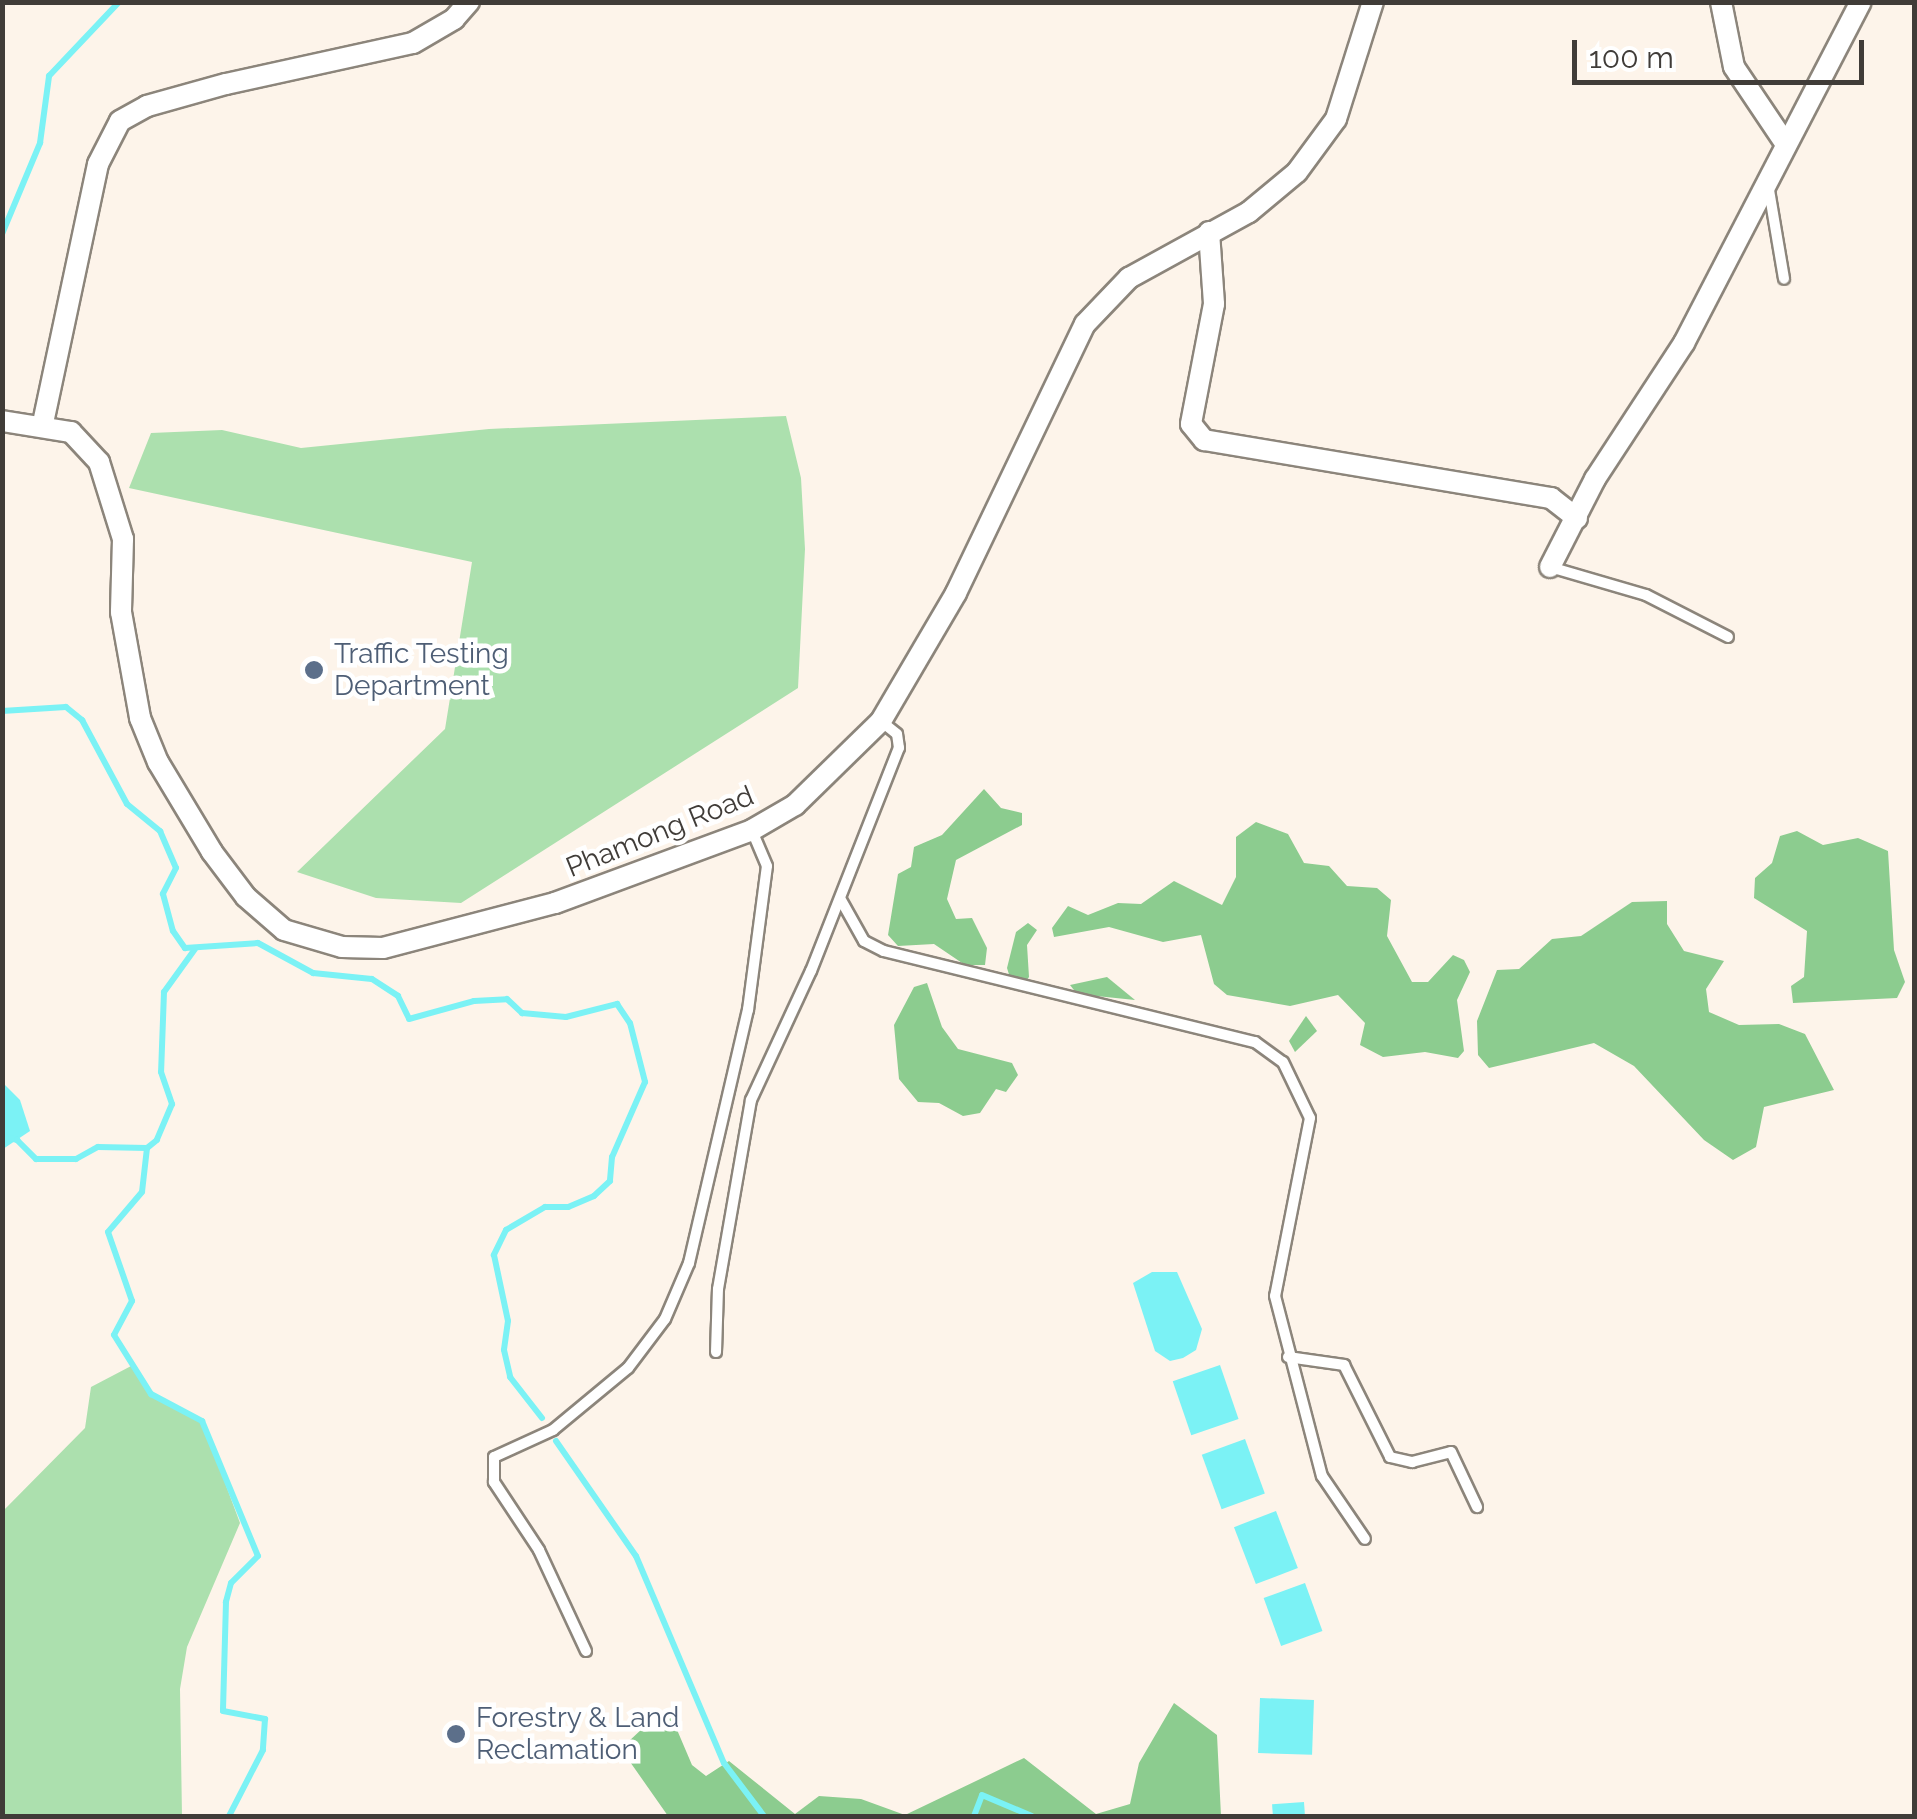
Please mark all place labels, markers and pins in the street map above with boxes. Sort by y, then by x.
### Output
place label: Traffic Testing Department [334,637,510,703]
marker: Traffic Testing Department [303,659,325,681]
place label: Forestry & Land Reclamation [476,1701,680,1767]
marker: Forestry & Land Reclamation [445,1723,467,1745]

